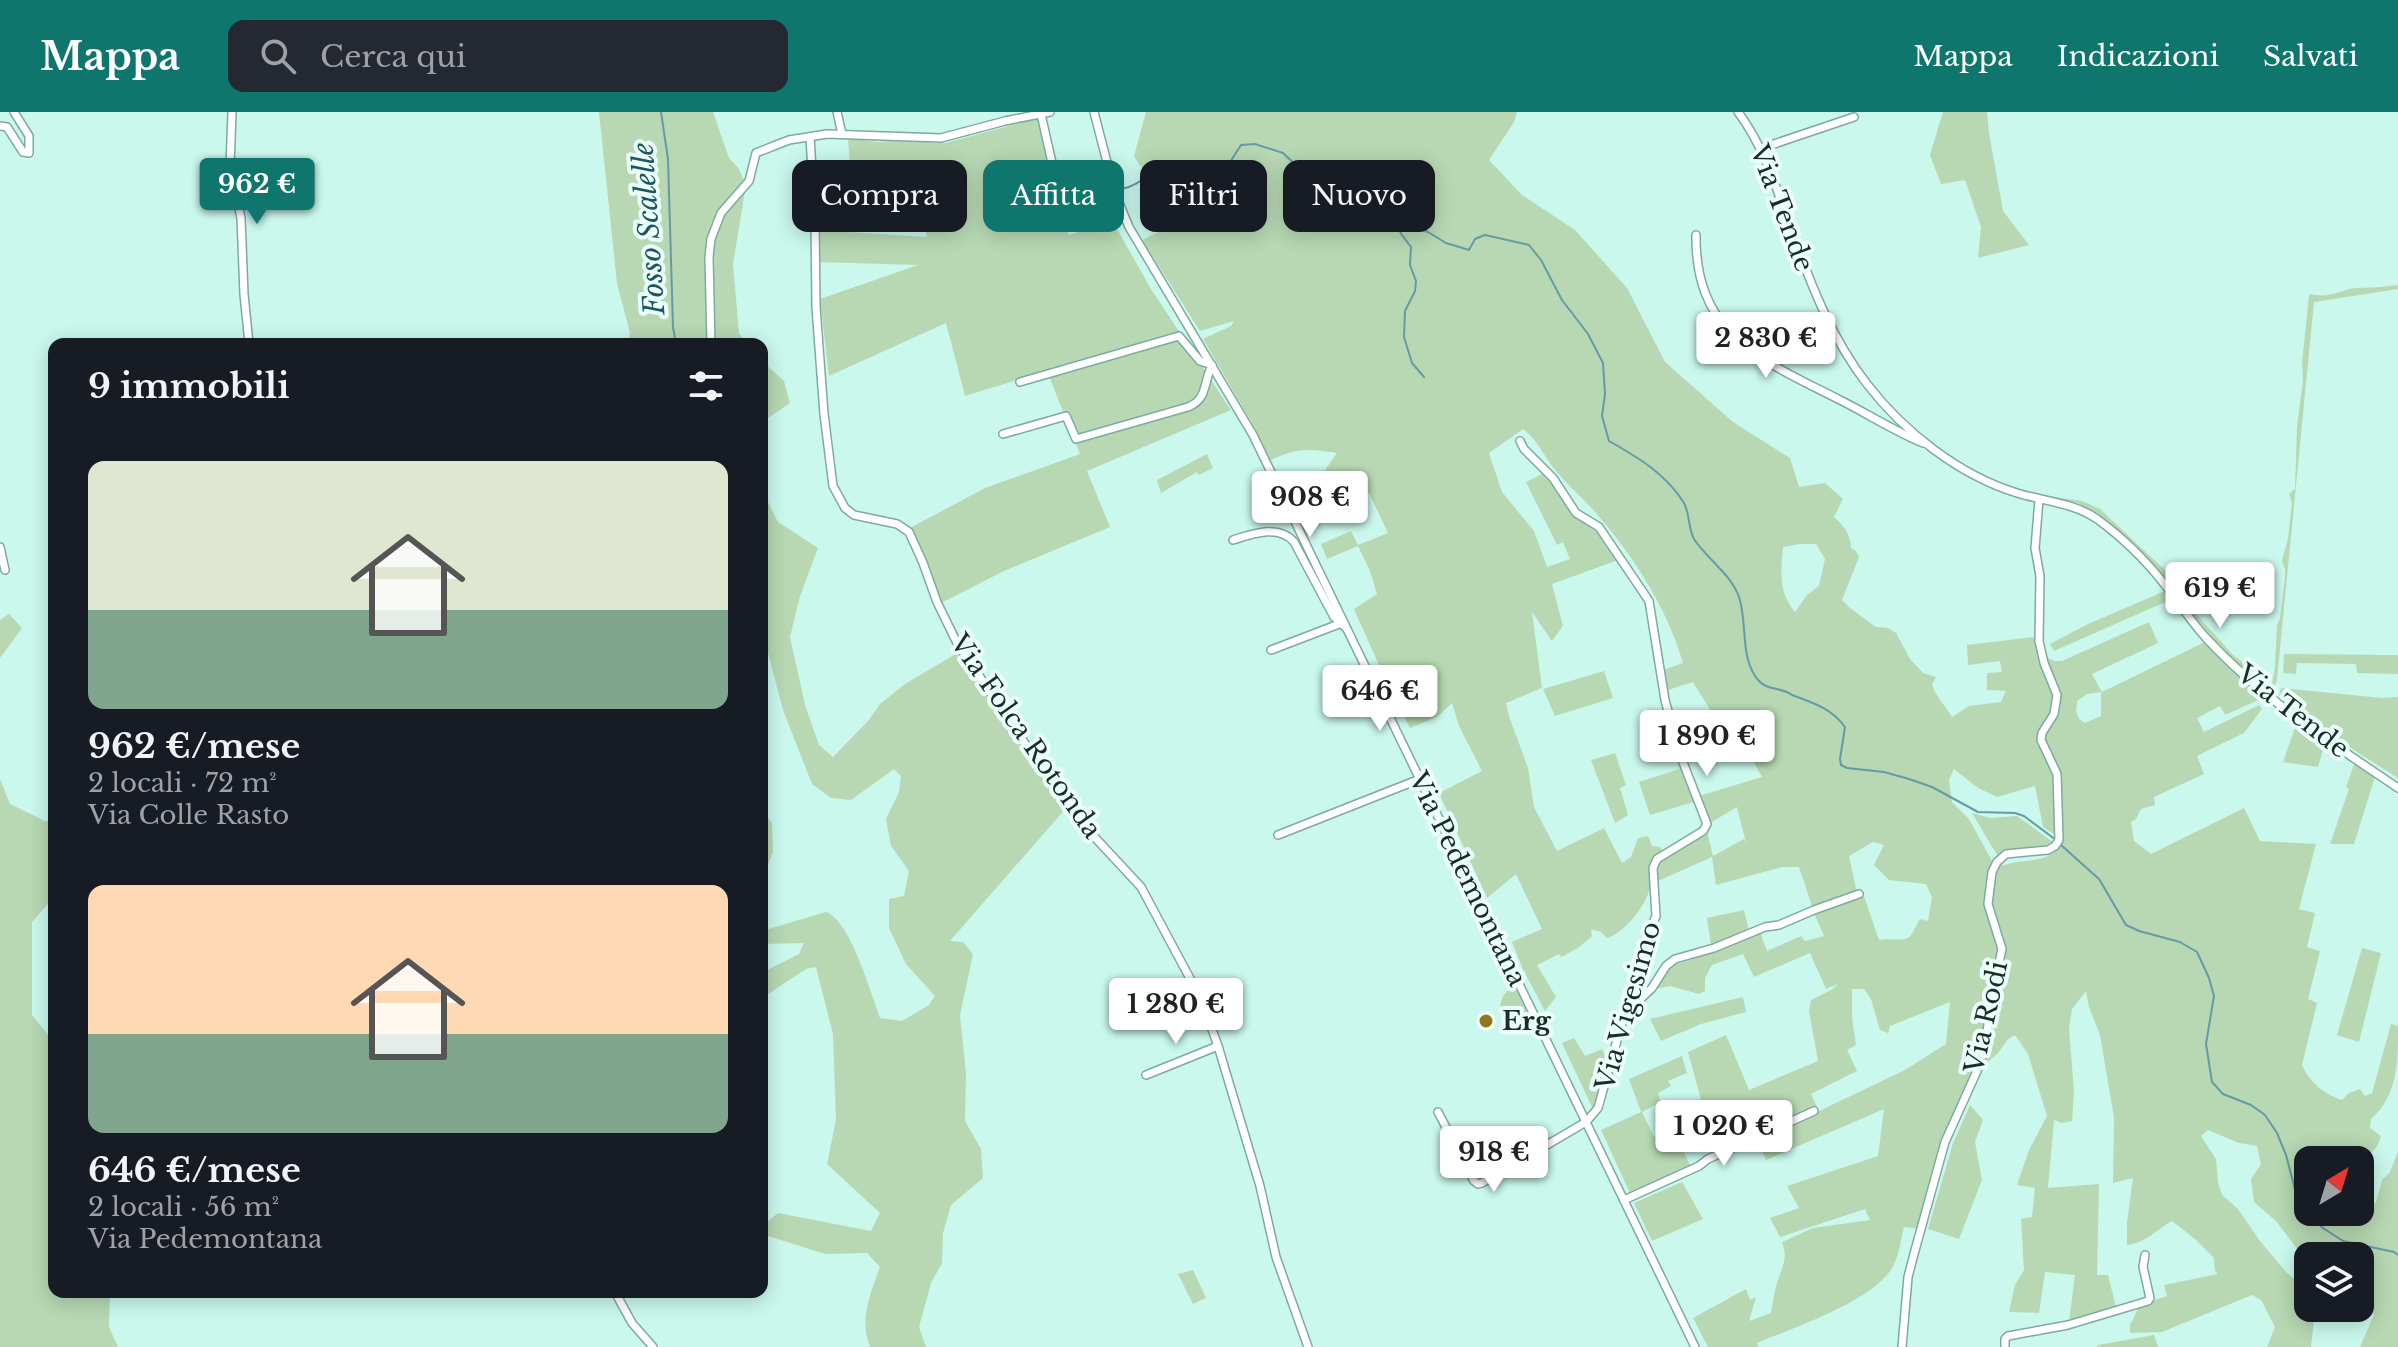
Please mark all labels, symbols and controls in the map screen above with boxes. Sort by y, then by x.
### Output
search box [228,20,788,92]
text: Mappa [40,33,180,80]
icon: search [256,34,300,78]
text: Cerca qui [320,38,466,75]
text: Mappa [1913,39,2013,74]
text: Indicazioni [2057,39,2219,74]
text: Salvati [2263,39,2358,74]
street label: Via Tende [1743,139,1821,276]
water label: Fosso Scalelle [625,141,673,317]
pin: 962 € [201,158,313,226]
chip: Compra [792,160,967,232]
chip: Affitta [983,160,1124,232]
chip: Filtri [1140,160,1267,232]
chip: Nuovo [1283,160,1435,232]
text: 962 € [218,168,296,200]
pin: 2 830 € [1692,312,1840,380]
text: 2 830 € [1714,322,1818,354]
icon: filters [684,364,728,408]
text: 9 immobili [88,365,289,407]
pin: 908 € [1254,471,1366,539]
text: 908 € [1270,481,1350,513]
icon: home [336,513,480,657]
pin: 619 € [2164,562,2276,630]
text: 619 € [2183,572,2257,604]
street label: Via Folca Rotonda [943,627,1109,845]
street label: Via Tende [2230,657,2355,765]
pin: 646 € [1324,665,1436,733]
text: 646 € [1340,675,1420,707]
pin: 1 890 € [1633,710,1781,778]
text: 1 890 € [1658,720,1756,752]
text: 962 €/mese [88,725,300,767]
street label: Via Pedemontana [1402,766,1534,992]
text: 2 locali · 72 m² [88,767,277,799]
text: Via Colle Rasto [88,799,289,831]
street label: Via Vigesimo [1588,918,1667,1095]
icon: home [336,937,480,1081]
street label: Via Rodi [1957,958,2014,1077]
pin: 1 280 € [1102,978,1250,1046]
text: 1 280 € [1127,988,1225,1020]
place label: Erg [1502,1005,1552,1037]
marker: Erg [1477,1012,1495,1030]
pin: 1 020 € [1650,1100,1798,1168]
text: 1 020 € [1673,1110,1775,1142]
pin: 918 € [1438,1126,1550,1194]
text: 918 € [1458,1136,1530,1168]
north arrow [2294,1146,2374,1226]
map controls [2294,1146,2374,1322]
text: 646 €/mese [88,1149,301,1191]
text: 2 locali · 56 m² [88,1191,279,1223]
text: Via Pedemontana [88,1223,322,1255]
button: layers [2294,1242,2374,1322]

